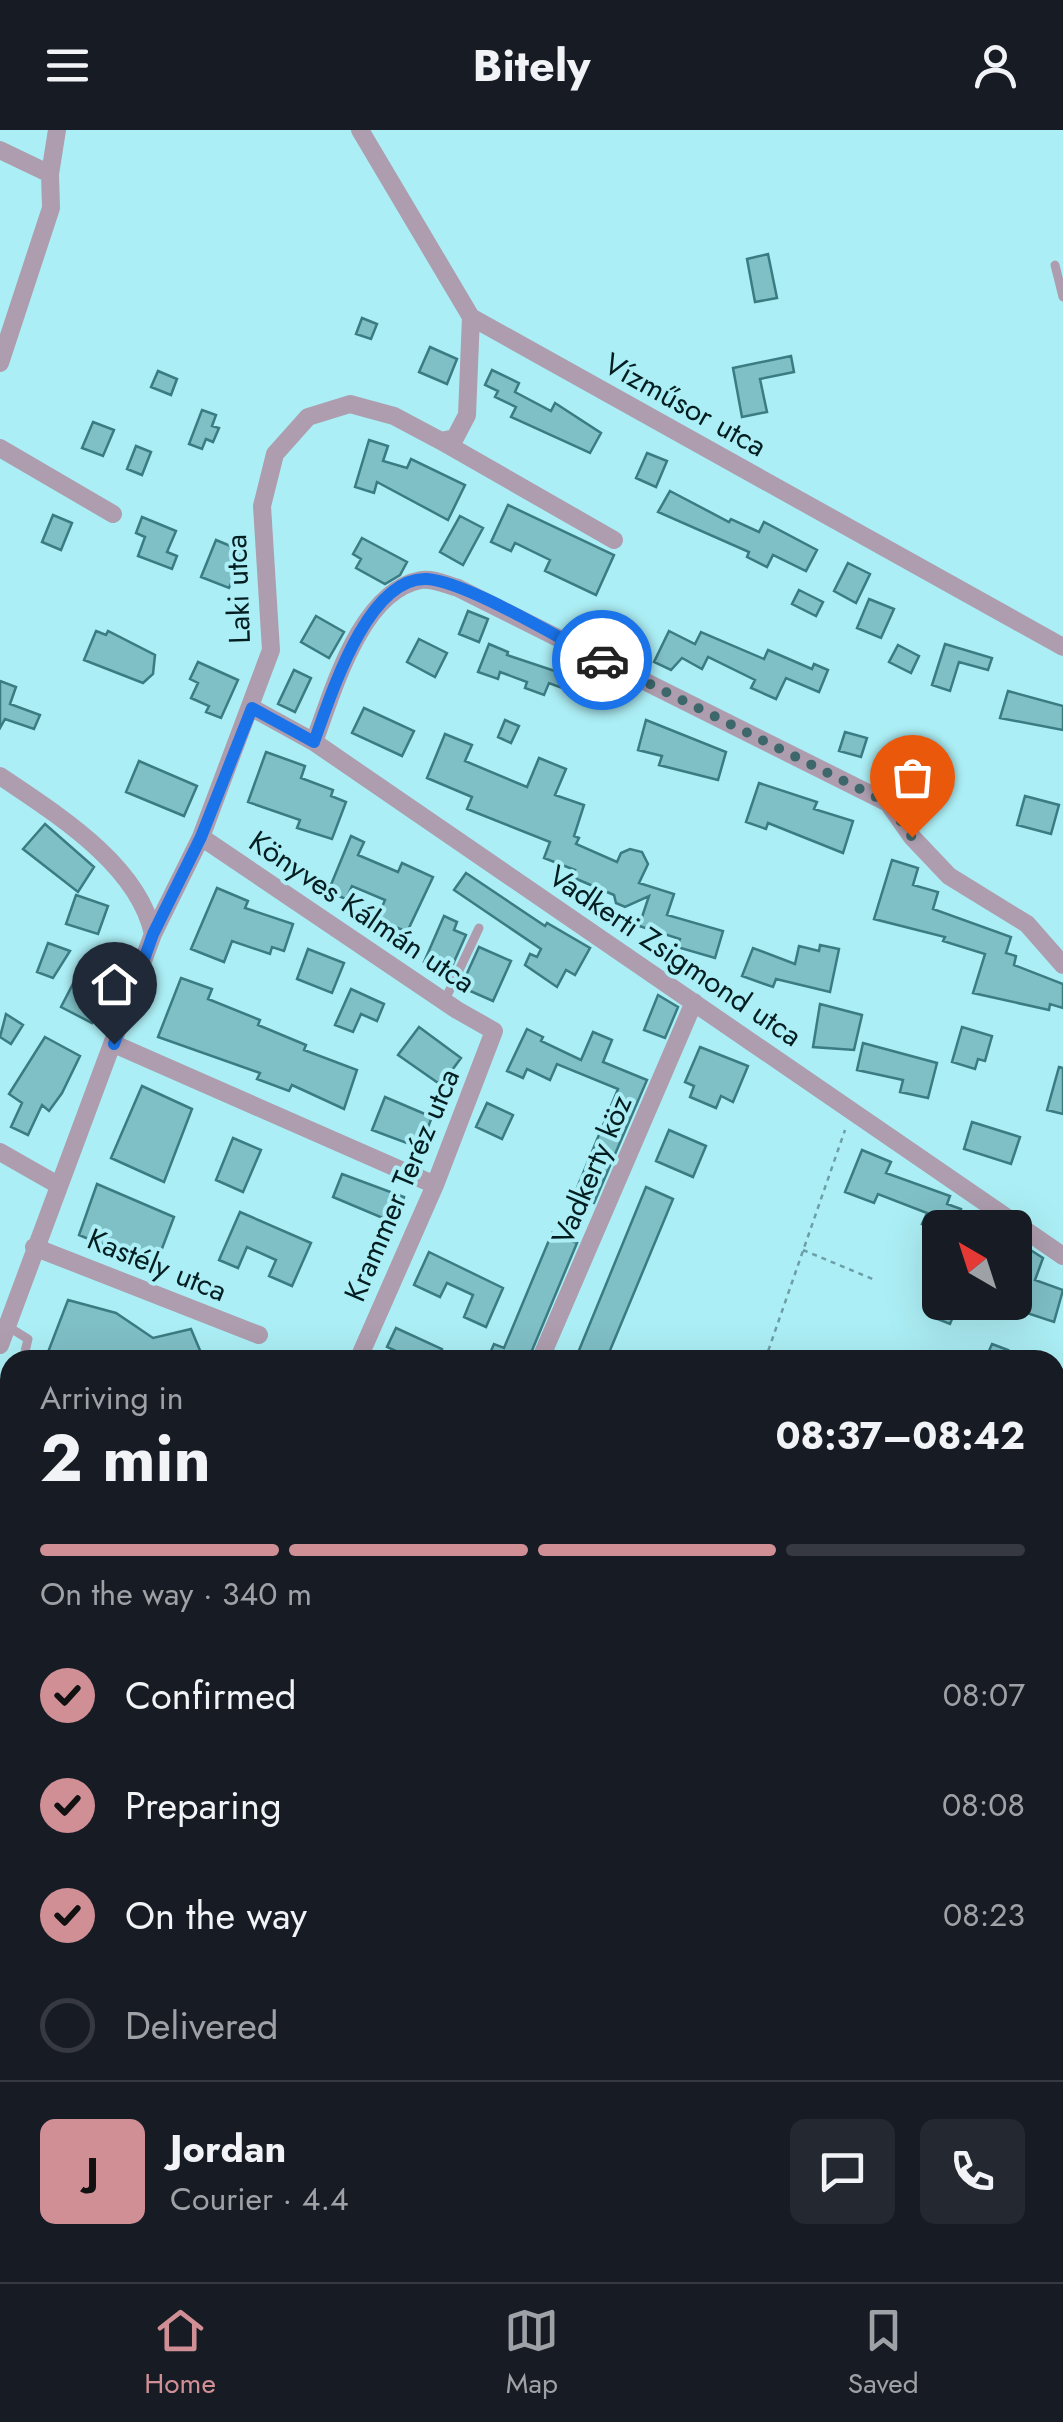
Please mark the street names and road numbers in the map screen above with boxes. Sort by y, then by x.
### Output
street label: Vízműsor utca [596,342,774,467]
street label: Laki utca [214,533,261,645]
street label: Könyves Kálmán utca [241,820,484,1003]
street label: Vadkerti Zsigmond utca [540,855,811,1057]
street label: Krammer Teréz utca [333,1062,470,1308]
street label: Vadkerty köz [541,1088,642,1251]
street label: Kastély utca [81,1217,233,1312]

